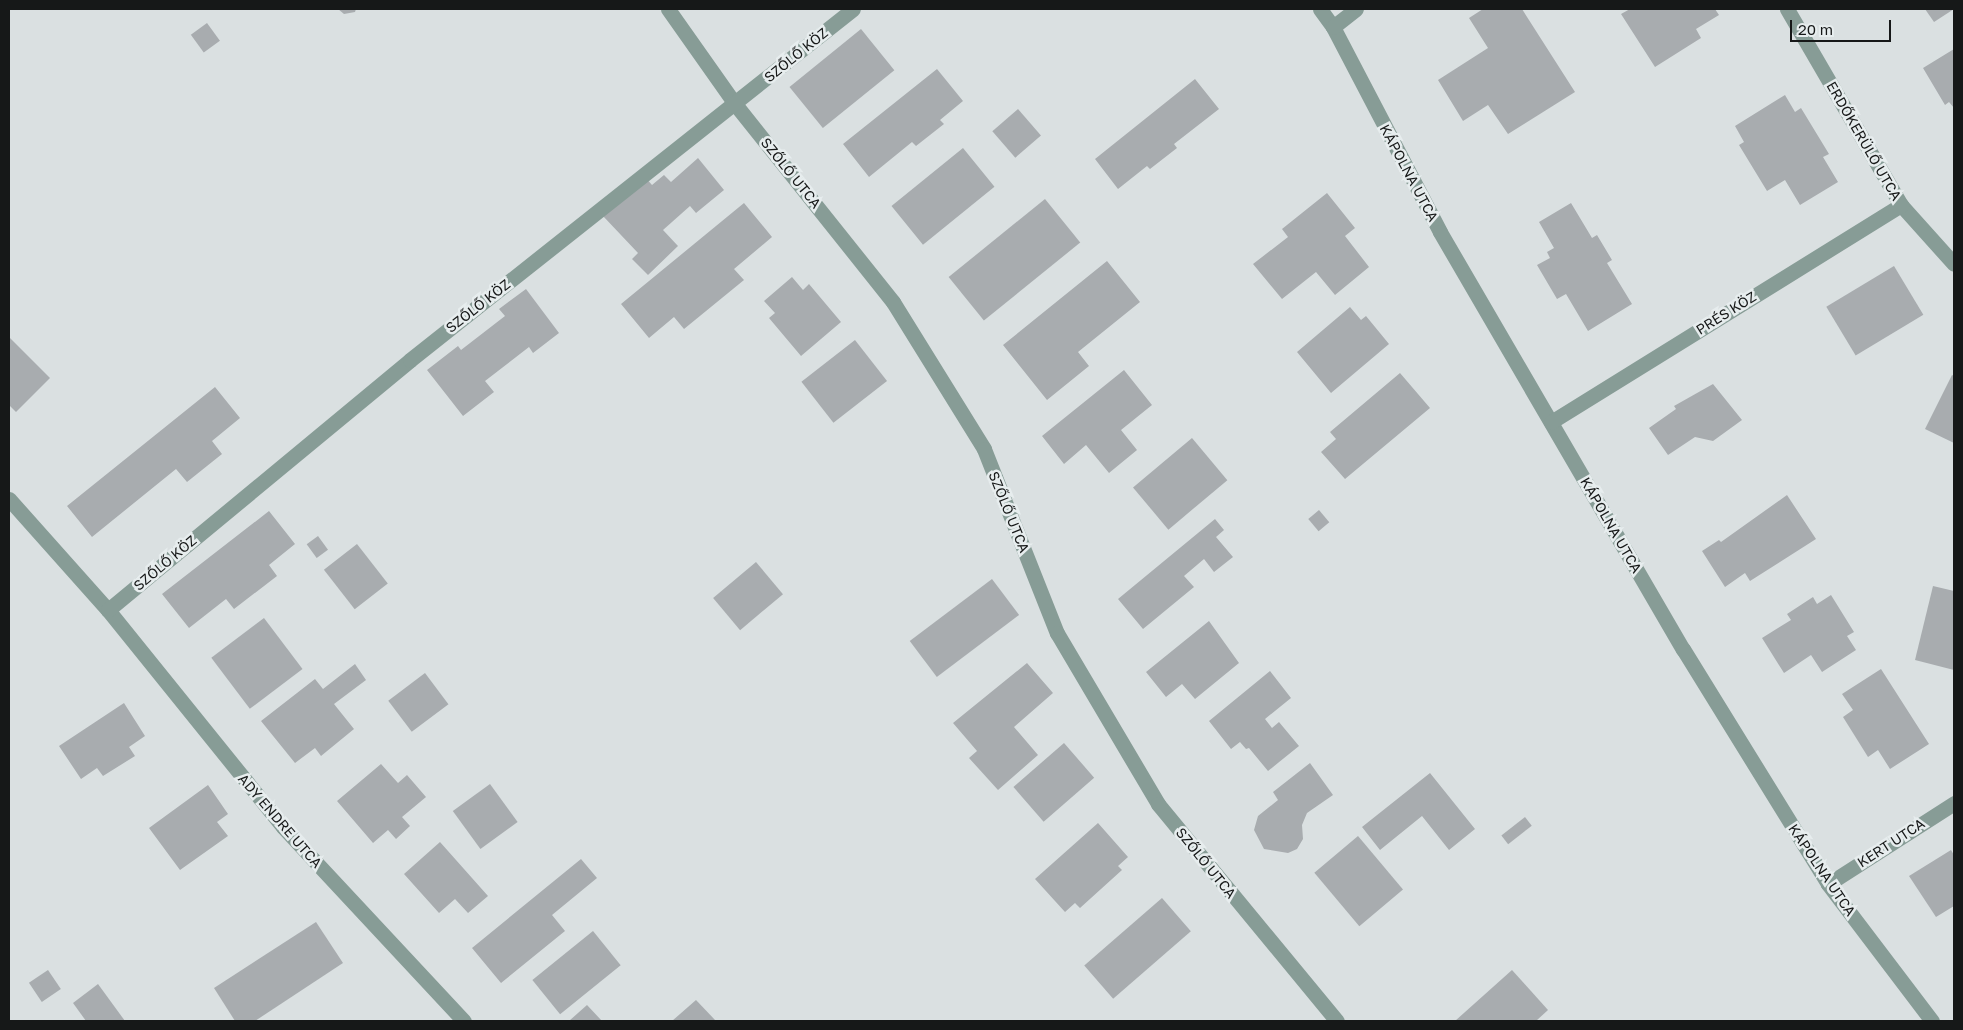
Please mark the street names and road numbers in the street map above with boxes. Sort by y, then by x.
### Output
street label: SZŐLŐ KÖZ [761,24,831,86]
street label: ERDŐKERÜLŐ UTCA [1823,79,1905,203]
street label: KÁPOLNA UTCA [1376,122,1442,224]
street label: SZŐLŐ UTCA [757,134,825,212]
street label: SZŐLŐ KÖZ [443,276,513,336]
street label: PRÉS KÖZ [1693,288,1759,338]
street label: SZŐLŐ UTCA [985,469,1033,555]
street label: KÁPOLNA UTCA [1577,474,1645,576]
street label: SZŐLŐ KÖZ [130,532,200,594]
street label: ADY ENDRE UTCA [235,771,325,871]
street label: KERT UTCA [1854,815,1928,871]
street label: KÁPOLNA UTCA [1785,821,1859,919]
street label: SZŐLŐ UTCA [1172,824,1240,902]

